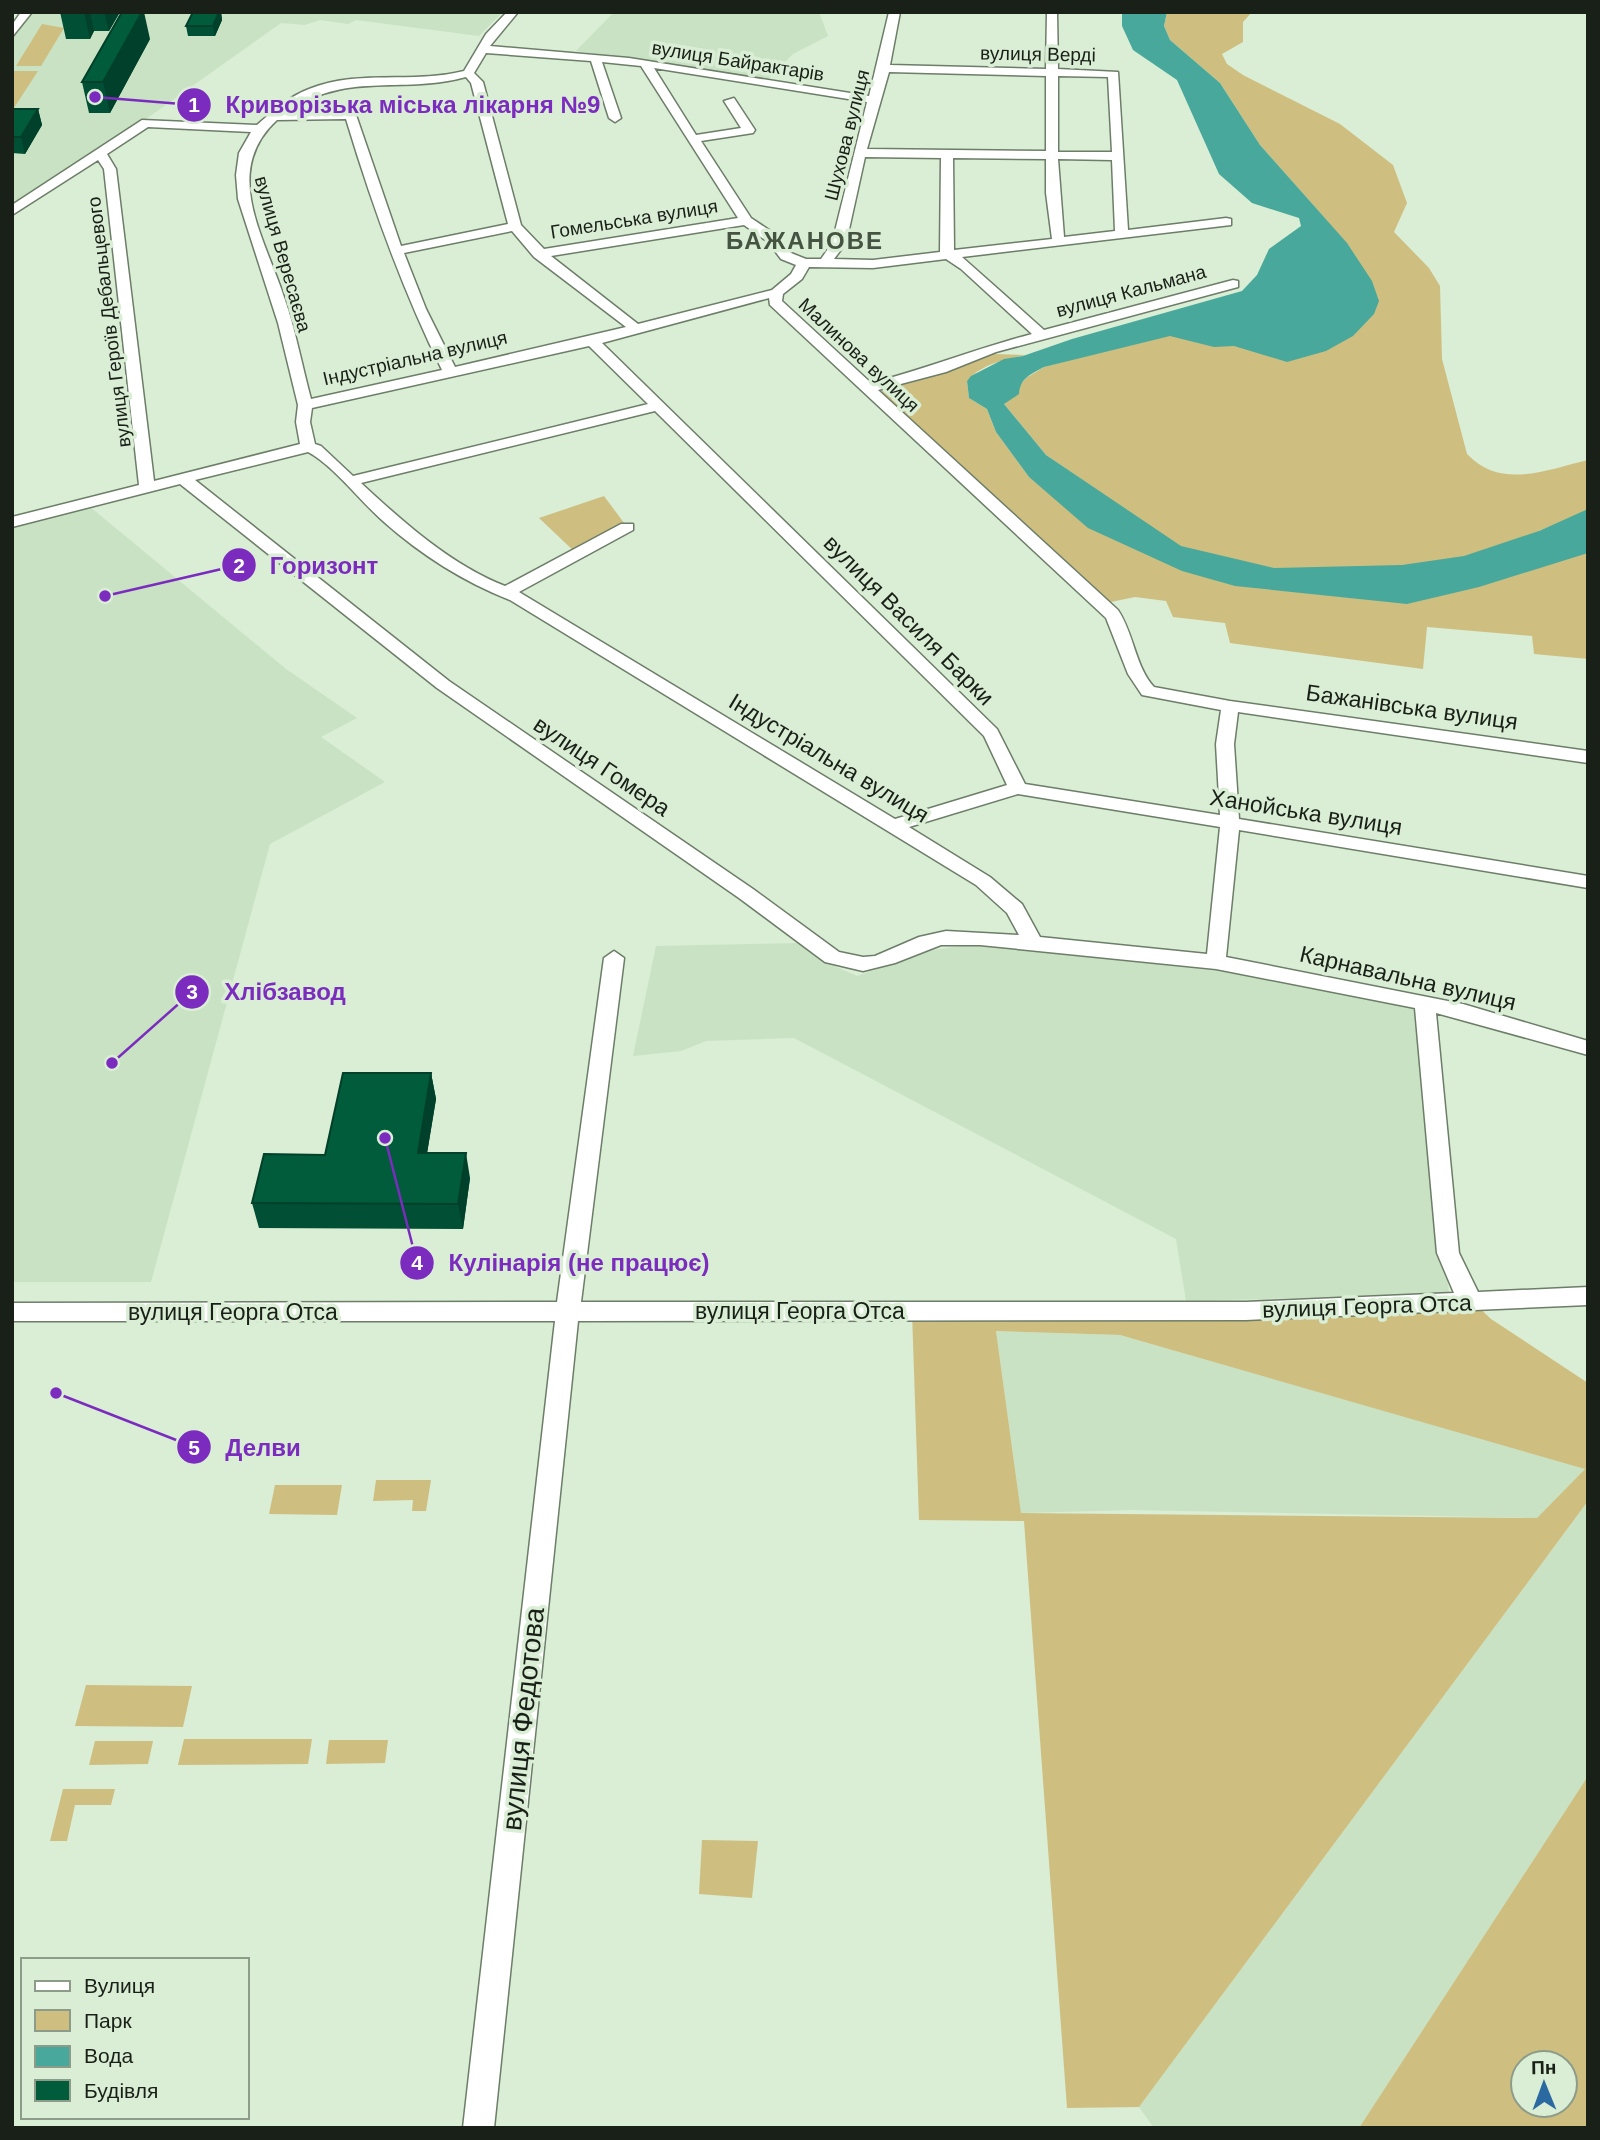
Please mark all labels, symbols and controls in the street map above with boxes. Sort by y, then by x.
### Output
street label: вулиця Байрактарів [650,37,826,85]
street label: вулиця Верді [980,42,1096,66]
street label: Шухова вулиця [821,67,873,203]
callout: Криворізька міська лікарня №9 [177,82,615,127]
text: Криворізька міська лікарня №9 [226,91,600,118]
text: 1 [188,93,200,116]
street label: вулиця Вересаєва [251,173,315,335]
street label: Гомельська вулиця [549,195,719,243]
street label: вулиця Героїв Дебальцевого [83,196,135,448]
district label: БАЖАНОВЕ [726,227,884,254]
street label: вулиця Кальмана [1054,261,1209,321]
street label: Малинова вулиця [795,294,923,416]
street label: Індустріальна вулиця [321,327,509,389]
street label: вулиця Василя Барки [819,530,999,710]
callout: Горизонт [221,543,393,588]
text: Горизонт [270,552,379,579]
text: 2 [233,554,245,577]
street label: Бажанівська вулиця [1304,679,1520,735]
street label: Індустріальна вулиця [724,688,934,828]
street label: вулиця Гомера [529,711,675,821]
street label: Ханойська вулиця [1208,784,1404,840]
street label: Карнавальна вулиця [1297,940,1519,1016]
callout: Хлібзавод [175,969,359,1014]
text: Хлібзавод [224,978,346,1005]
text: 3 [186,980,198,1003]
callout: Кулінарія (не працює) [399,1240,723,1285]
text: Кулінарія (не працює) [449,1249,709,1276]
text: 4 [411,1251,423,1274]
street label: вулиця Георга Отса [1262,1289,1472,1323]
street label: вулиця Георга Отса [695,1298,905,1324]
street label: вулиця Георга Отса [128,1299,338,1325]
callout: Делви [176,1425,315,1470]
text: Делви [225,1434,301,1461]
text: 5 [188,1436,200,1459]
street label: вулиця Федотова [496,1605,550,1832]
legend [21,1958,248,2119]
text: Вулиця [84,1974,155,1997]
text: Парк [84,2009,132,2032]
text: Вода [84,2044,133,2067]
north arrow [1509,2049,1579,2119]
text: Пн [1531,2057,1556,2078]
text: Будівля [84,2079,158,2102]

